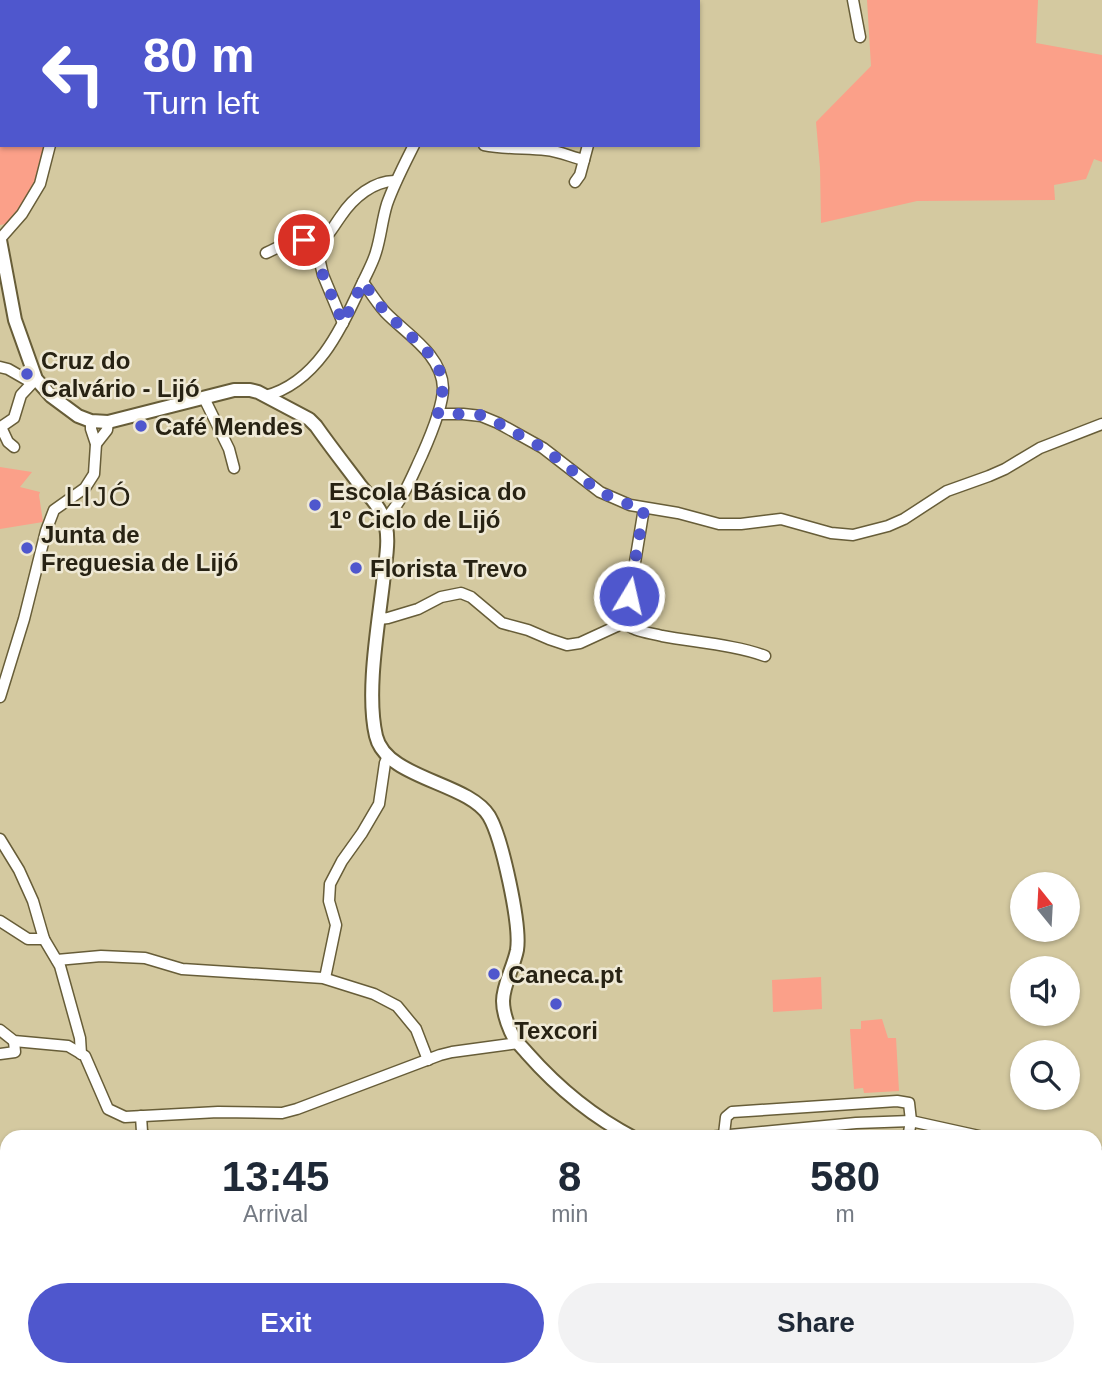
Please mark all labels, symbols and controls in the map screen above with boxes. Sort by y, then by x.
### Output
icon: left [28,28,119,119]
text: 80 m [143,28,255,82]
text: Turn left [143,85,259,121]
pin [274,210,334,270]
icon: arrive [285,221,323,259]
place label: Cruz do Calvário - Lijó [41,347,200,402]
marker: Cruz do Calvário - Lijó [19,366,35,382]
place label: Café Mendes [155,413,303,440]
marker: Café Mendes [133,418,149,434]
place label: Escola Básica do 1º Ciclo de Lijó [329,478,526,533]
district label: LIJÓ [65,481,133,512]
marker: Escola Básica do 1º Ciclo de Lijó [307,497,323,513]
place label: Junta de Freguesia de Lijó [41,521,238,576]
marker: Junta de Freguesia de Lijó [19,540,35,556]
place label: Florista Trevo [370,555,527,582]
position arrow [592,559,666,633]
marker: Florista Trevo [348,560,364,576]
north arrow [1010,872,1080,942]
map controls [1010,872,1080,1110]
button: sound [1010,956,1080,1026]
place label: Caneca.pt [508,961,623,988]
marker: Caneca.pt [486,966,502,982]
marker: Texcori [548,996,564,1012]
place label: Texcori [514,1017,598,1044]
button: search [1010,1040,1080,1110]
text: 13:45 [222,1153,329,1200]
text: 8 [558,1153,581,1200]
text: 580 [810,1153,880,1200]
text: Arrival [243,1201,308,1227]
text: min [551,1201,588,1227]
text: m [836,1201,855,1227]
button: Exit [28,1283,544,1363]
button: Share [558,1283,1074,1363]

